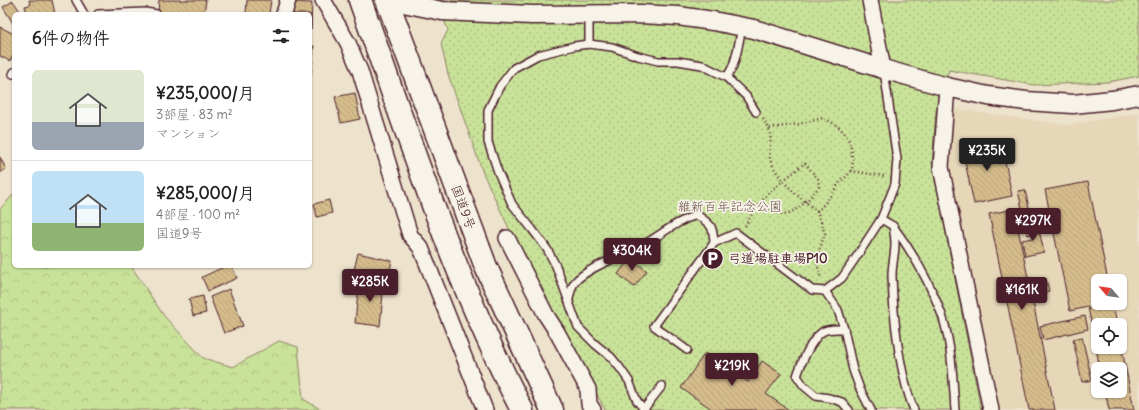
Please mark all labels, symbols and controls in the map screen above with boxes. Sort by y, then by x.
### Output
icon: filters [270,25,292,47]
text: 6件の物件 [32,27,110,49]
text: ¥235,000/月 [156,82,255,104]
icon: home [64,86,112,134]
text: 3部屋 · 83 m² [156,106,233,123]
text: マンション [156,125,220,142]
pin: ¥235K [959,138,1015,172]
text: ¥235K [968,142,1006,159]
text: ¥285,000/月 [156,182,255,204]
street label: 国道9号 [448,182,479,232]
icon: home [64,187,112,235]
park label: 維新百年記念公園 [678,198,782,215]
text: 4部屋 · 100 m² [156,206,240,223]
pin: ¥297K [1005,208,1061,242]
text: ¥297K [1015,212,1051,229]
text: 国道9号 [156,225,202,242]
pin: ¥304K [604,238,660,272]
text: ¥304K [612,242,652,259]
parking icon: 弓道場駐車場P10 [700,245,726,271]
place label: 弓道場駐車場P10 [728,250,828,267]
pin: ¥285K [342,269,398,303]
text: ¥285K [351,273,389,290]
north arrow [1091,274,1127,310]
map controls [1091,274,1127,398]
pin: ¥161K [994,277,1050,311]
text: ¥161K [1005,281,1039,298]
button: locate [1091,318,1127,354]
pin: ¥219K [704,353,760,387]
text: ¥219K [714,357,750,374]
button: layers [1091,362,1127,398]

